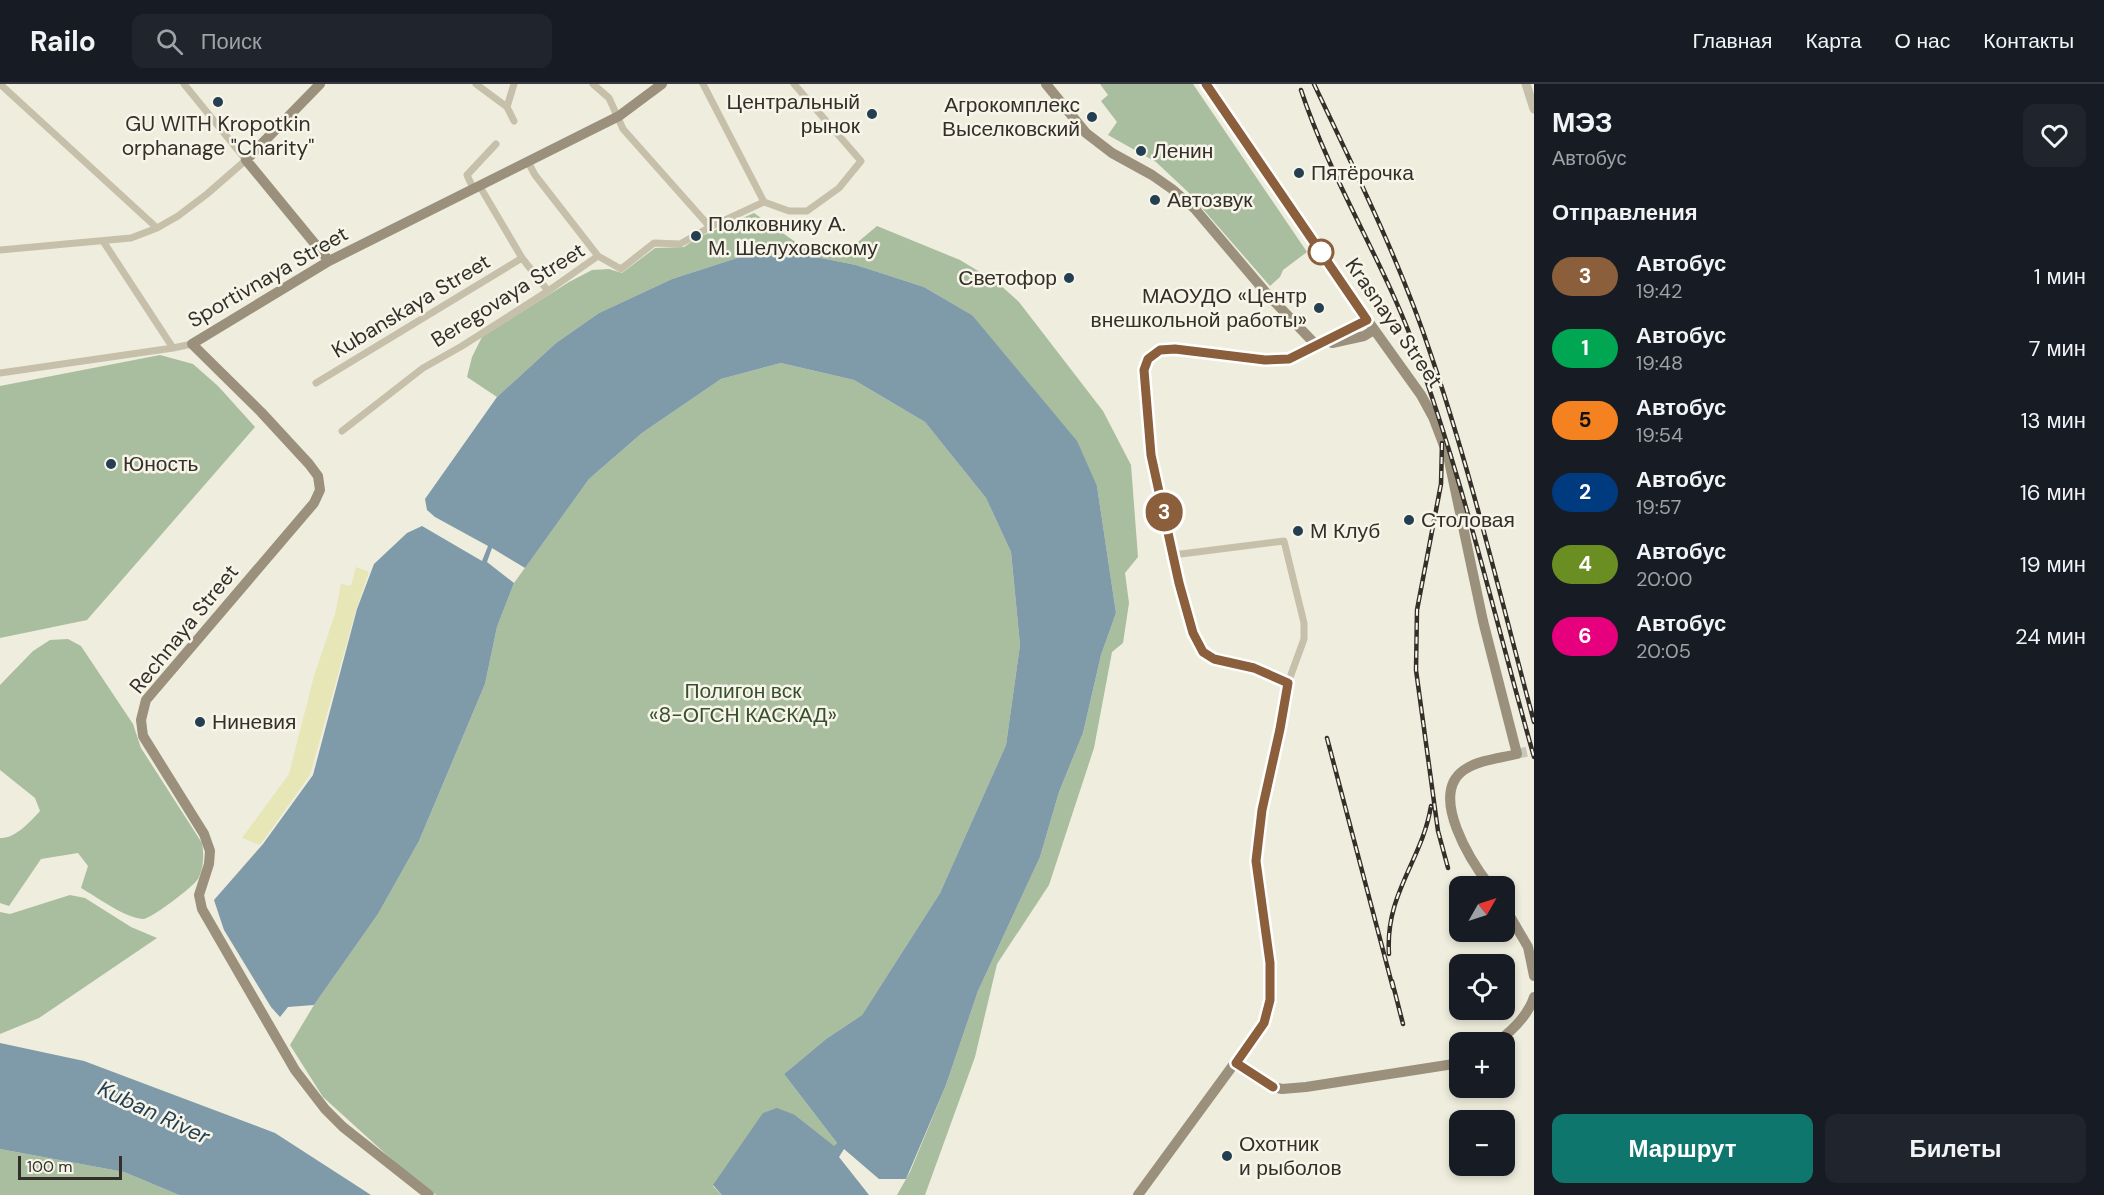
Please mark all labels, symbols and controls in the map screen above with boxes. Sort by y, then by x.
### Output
search box [132,14,552,68]
text: Railo [30,23,96,60]
icon: search [153,25,186,58]
text: Поиск [201,27,262,56]
text: Главная [1692,27,1772,55]
text: Карта [1805,27,1862,55]
text: О нас [1895,27,1950,55]
text: Контакты [1983,27,2074,55]
place label: Центральный рынок [727,88,861,140]
place label: Агрокомплекс Выселковский [942,91,1080,143]
marker: GU WITH Kropotkin orphanage "Charity" [211,95,225,109]
text: МЭЗ [1552,104,1612,141]
button: heart [2023,104,2086,167]
marker: Центральный рынок [865,107,879,121]
place label: GU WITH Kropotkin orphanage "Charity" [122,110,314,162]
marker: Агрокомплекс Выселковский [1085,110,1099,124]
place label: Ленин [1153,137,1213,165]
marker: Ленин [1134,144,1148,158]
text: Автобус [1552,145,1626,171]
place label: Пятёрочка [1311,159,1414,187]
marker: Пятёрочка [1292,166,1306,180]
place label: Автозвук [1167,186,1253,214]
marker: Автозвук [1148,193,1162,207]
text: Отправления [1552,198,1698,227]
place label: Полковнику А. М. Шелуховскому [708,210,878,262]
street label: Sportivnaya Street [183,220,353,334]
marker: Полковнику А. М. Шелуховскому [689,229,703,243]
street label: Beregovaya Street [426,236,590,354]
unlabelled marker [1308,239,1334,265]
street label: Kubanskaya Street [327,248,495,364]
text: Автобус [1636,249,1726,278]
street label: Krasnaya Street [1339,252,1449,394]
text: 3 [1579,262,1591,290]
text: 1 мин [2034,262,2086,291]
place label: Светофор [958,264,1057,292]
marker: Светофор [1062,271,1076,285]
text: 19:42 [1636,278,1683,304]
place label: МАОУДО «Центр внешкольной работы» [1090,282,1307,334]
marker: МАОУДО «Центр внешкольной работы» [1312,301,1326,315]
text: Автобус [1636,321,1726,350]
text: 1 [1581,334,1589,362]
text: 7 мин [2029,334,2086,363]
text: 19:48 [1636,350,1683,376]
text: Автобус [1636,393,1726,422]
text: 5 [1578,406,1592,434]
text: 13 мин [2021,406,2086,435]
text: 19:54 [1636,422,1683,448]
place label: Юность [123,450,199,478]
marker: Юность [104,457,118,471]
text: Автобус [1636,465,1726,494]
text: 2 [1579,478,1591,506]
text: 16 мин [2020,478,2086,507]
line badge: 3 [1144,492,1184,532]
text: 19:57 [1636,494,1681,520]
text: 3 [1158,498,1170,526]
place label: Столовая [1421,506,1515,534]
marker: Столовая [1402,513,1416,527]
place label: М Клуб [1310,517,1380,545]
marker: М Клуб [1291,524,1305,538]
text: Автобус [1636,537,1726,566]
text: 4 [1578,550,1592,578]
text: 19 мин [2020,550,2086,579]
street label: Rechnaya Street [123,559,245,699]
text: 20:00 [1636,566,1692,592]
text: Автобус [1636,609,1726,638]
text: 6 [1578,622,1592,650]
text: 24 мин [2015,622,2086,651]
text: 20:05 [1636,638,1691,664]
park label: Полигон вск «8-ОГСН КАСКАД» [649,677,837,729]
place label: Ниневия [212,708,296,736]
marker: Ниневия [193,715,207,729]
north arrow [1449,876,1515,942]
map controls [1449,876,1515,1176]
button: locate [1449,954,1515,1020]
button: + [1449,1032,1515,1098]
water label: Kuban River [93,1074,215,1151]
button: − [1449,1110,1515,1176]
button: Маршрут [1552,1114,1813,1183]
button: Билеты [1825,1114,2086,1183]
place label: Охотник и рыболов [1239,1130,1342,1182]
marker: Охотник и рыболов [1220,1149,1234,1163]
scale bar [18,1153,122,1180]
text: 100 m [27,1156,72,1177]

